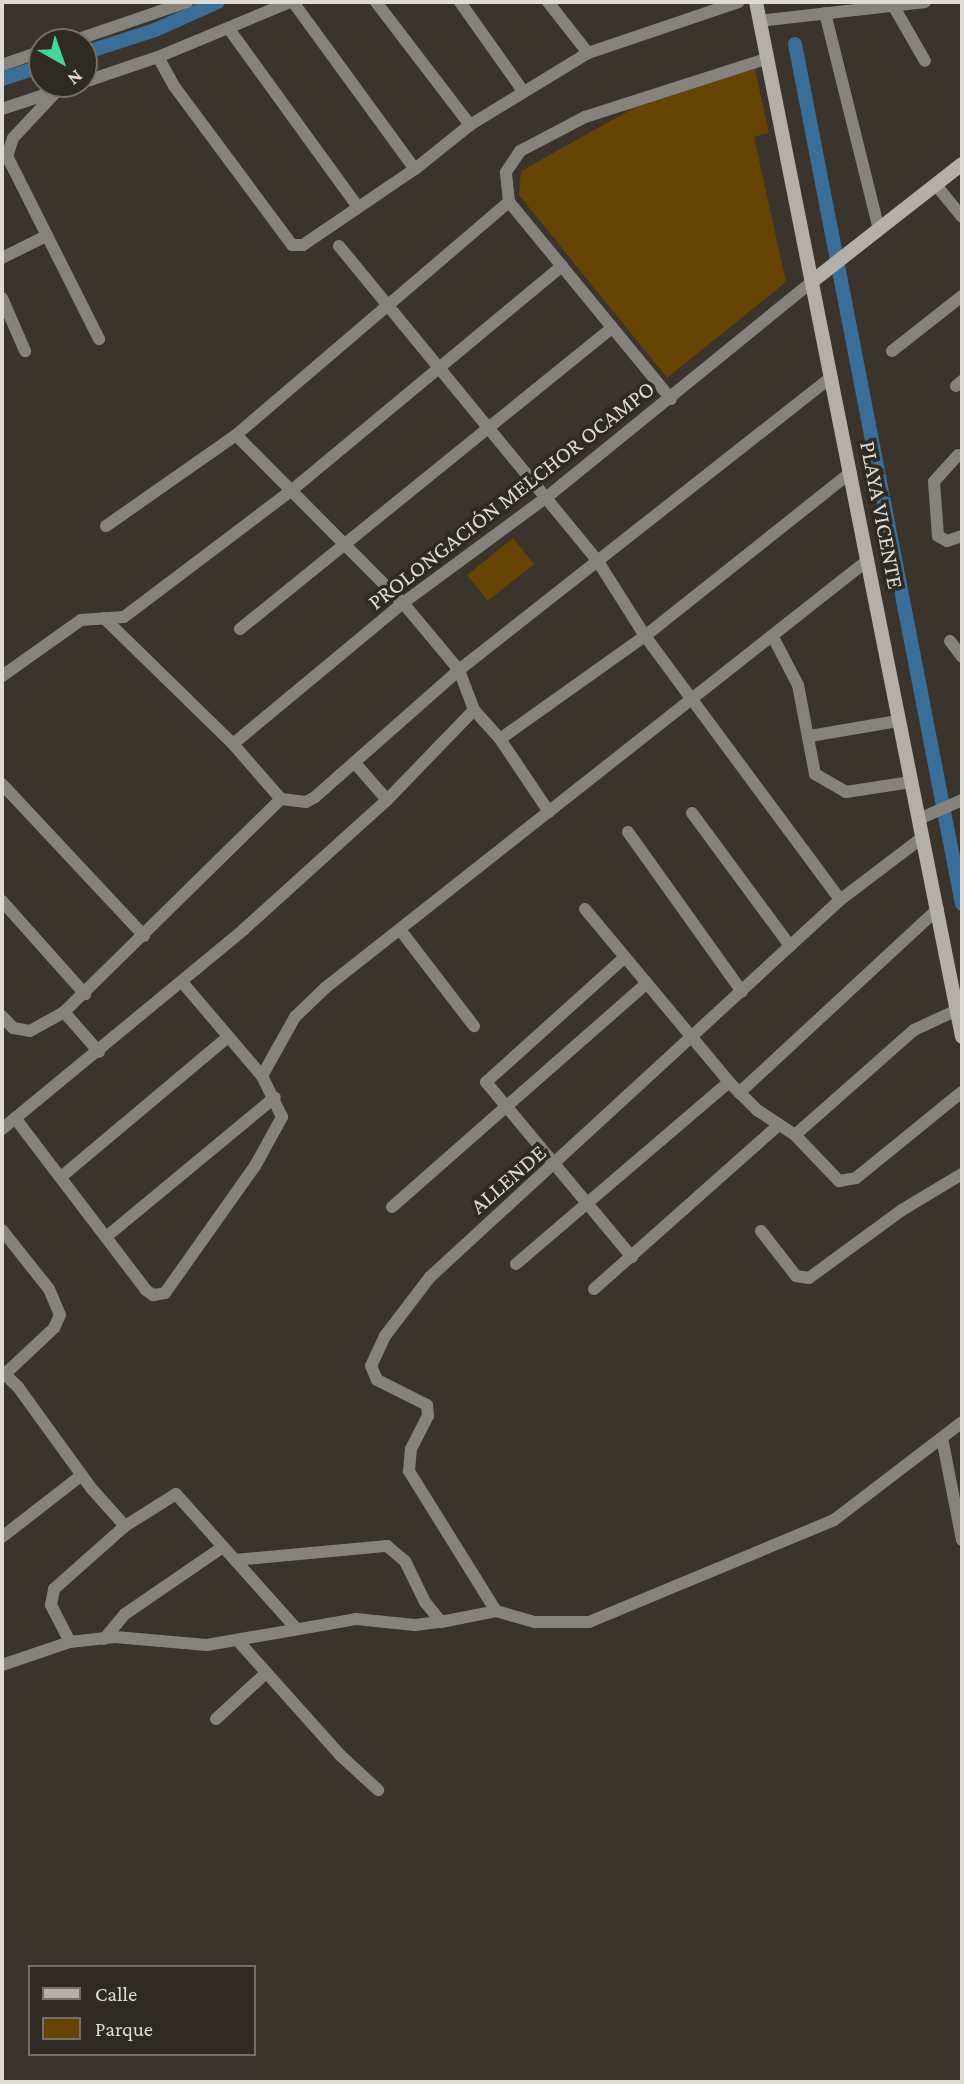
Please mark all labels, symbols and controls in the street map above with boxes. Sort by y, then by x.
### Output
north arrow [28,28,98,98]
text: N [64,66,87,90]
street label: PROLONGACIÓN MELCHOR OCAMPO [362,374,660,616]
street label: PLAYA VICENTE [854,439,910,591]
street label: ALLENDE [464,1139,552,1219]
legend [28,1965,256,2056]
text: Calle [95,1982,137,2006]
text: Parque [95,2017,153,2041]

